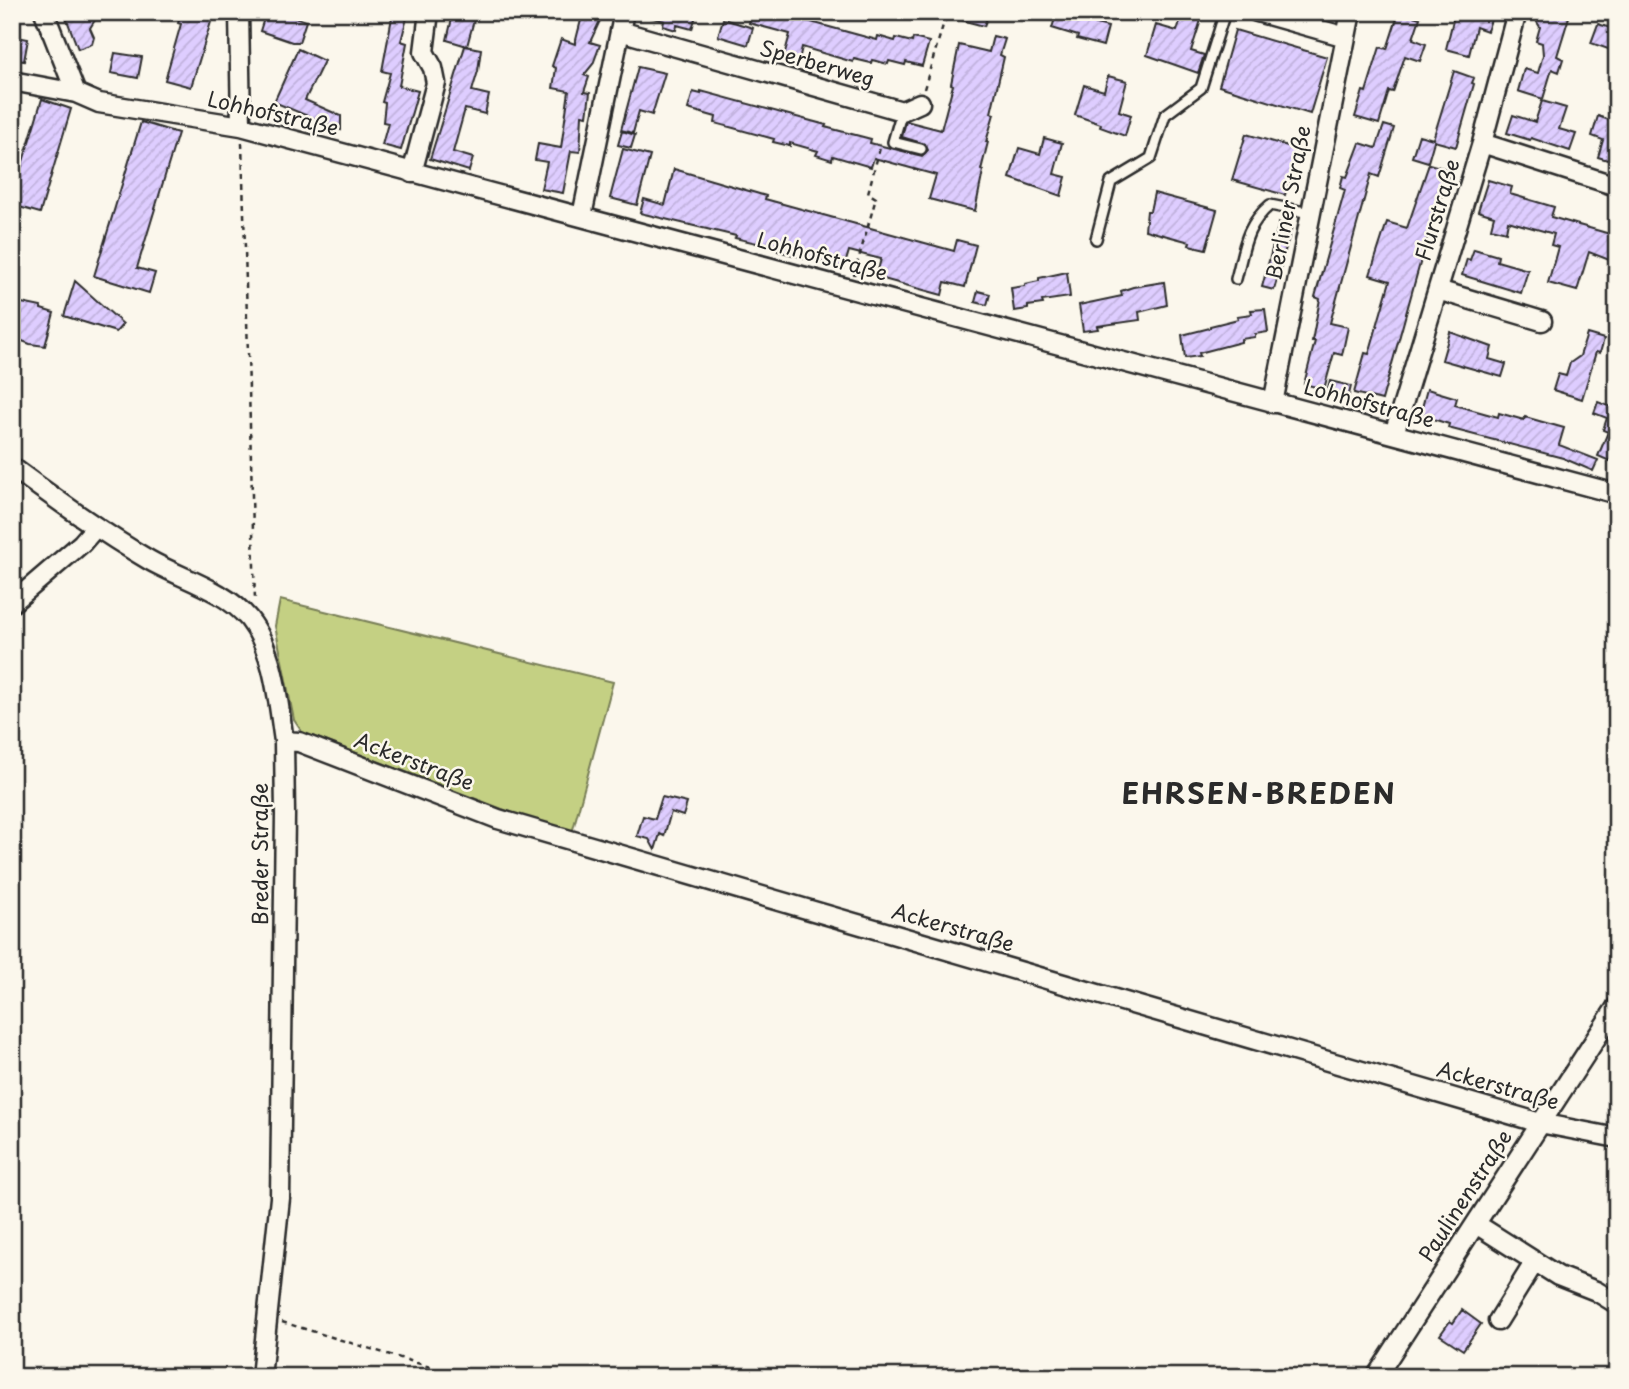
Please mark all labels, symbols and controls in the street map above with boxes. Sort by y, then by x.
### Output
street label: Sperberweg [756,30,879,94]
street label: Lohhofstraße [205,81,342,143]
street label: Berliner Straße [1256,122,1318,283]
street label: Flurstraße [1405,155,1467,264]
street label: Lohhofstraße [754,222,891,288]
street label: Lohhofstraße [1301,369,1438,435]
street label: Ackerstraße [350,723,479,798]
district label: EHRSEN-BREDEN [1121,771,1397,814]
street label: Breder Straße [243,783,275,925]
street label: Ackerstraße [889,893,1018,959]
street label: Ackerstraße [1434,1051,1563,1117]
street label: Paulinenstraße [1410,1123,1519,1267]

